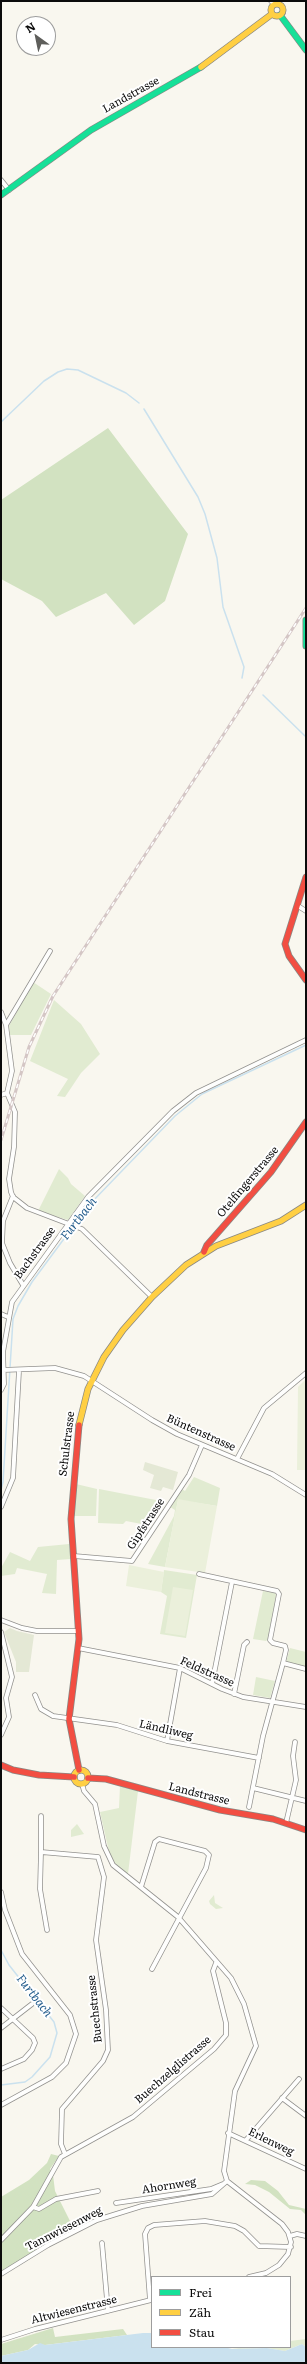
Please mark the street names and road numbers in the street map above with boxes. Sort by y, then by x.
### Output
street label: Landstrasse [100,74,162,116]
street label: Otelfingerstrasse [214,1144,282,1220]
street label: Bachstrasse [12,1224,58,1282]
street label: Schulstrasse [56,1411,78,1477]
street label: Büntenstrasse [164,1412,238,1454]
street label: Gipfstrasse [125,1496,167,1552]
street label: Feldstrasse [178,1654,236,1690]
street label: Ländliweg [138,1717,194,1743]
street label: Landstrasse [167,1780,231,1808]
street label: Buechstrasse [85,1974,105,2044]
street label: Buechzelglistrasse [132,2033,214,2107]
street label: Erlenweg [246,2125,296,2159]
street label: Ahornweg [141,2175,197,2197]
street label: Tannwiesenweg [23,2204,105,2254]
street label: Altwiesenstrasse [30,2293,118,2327]

